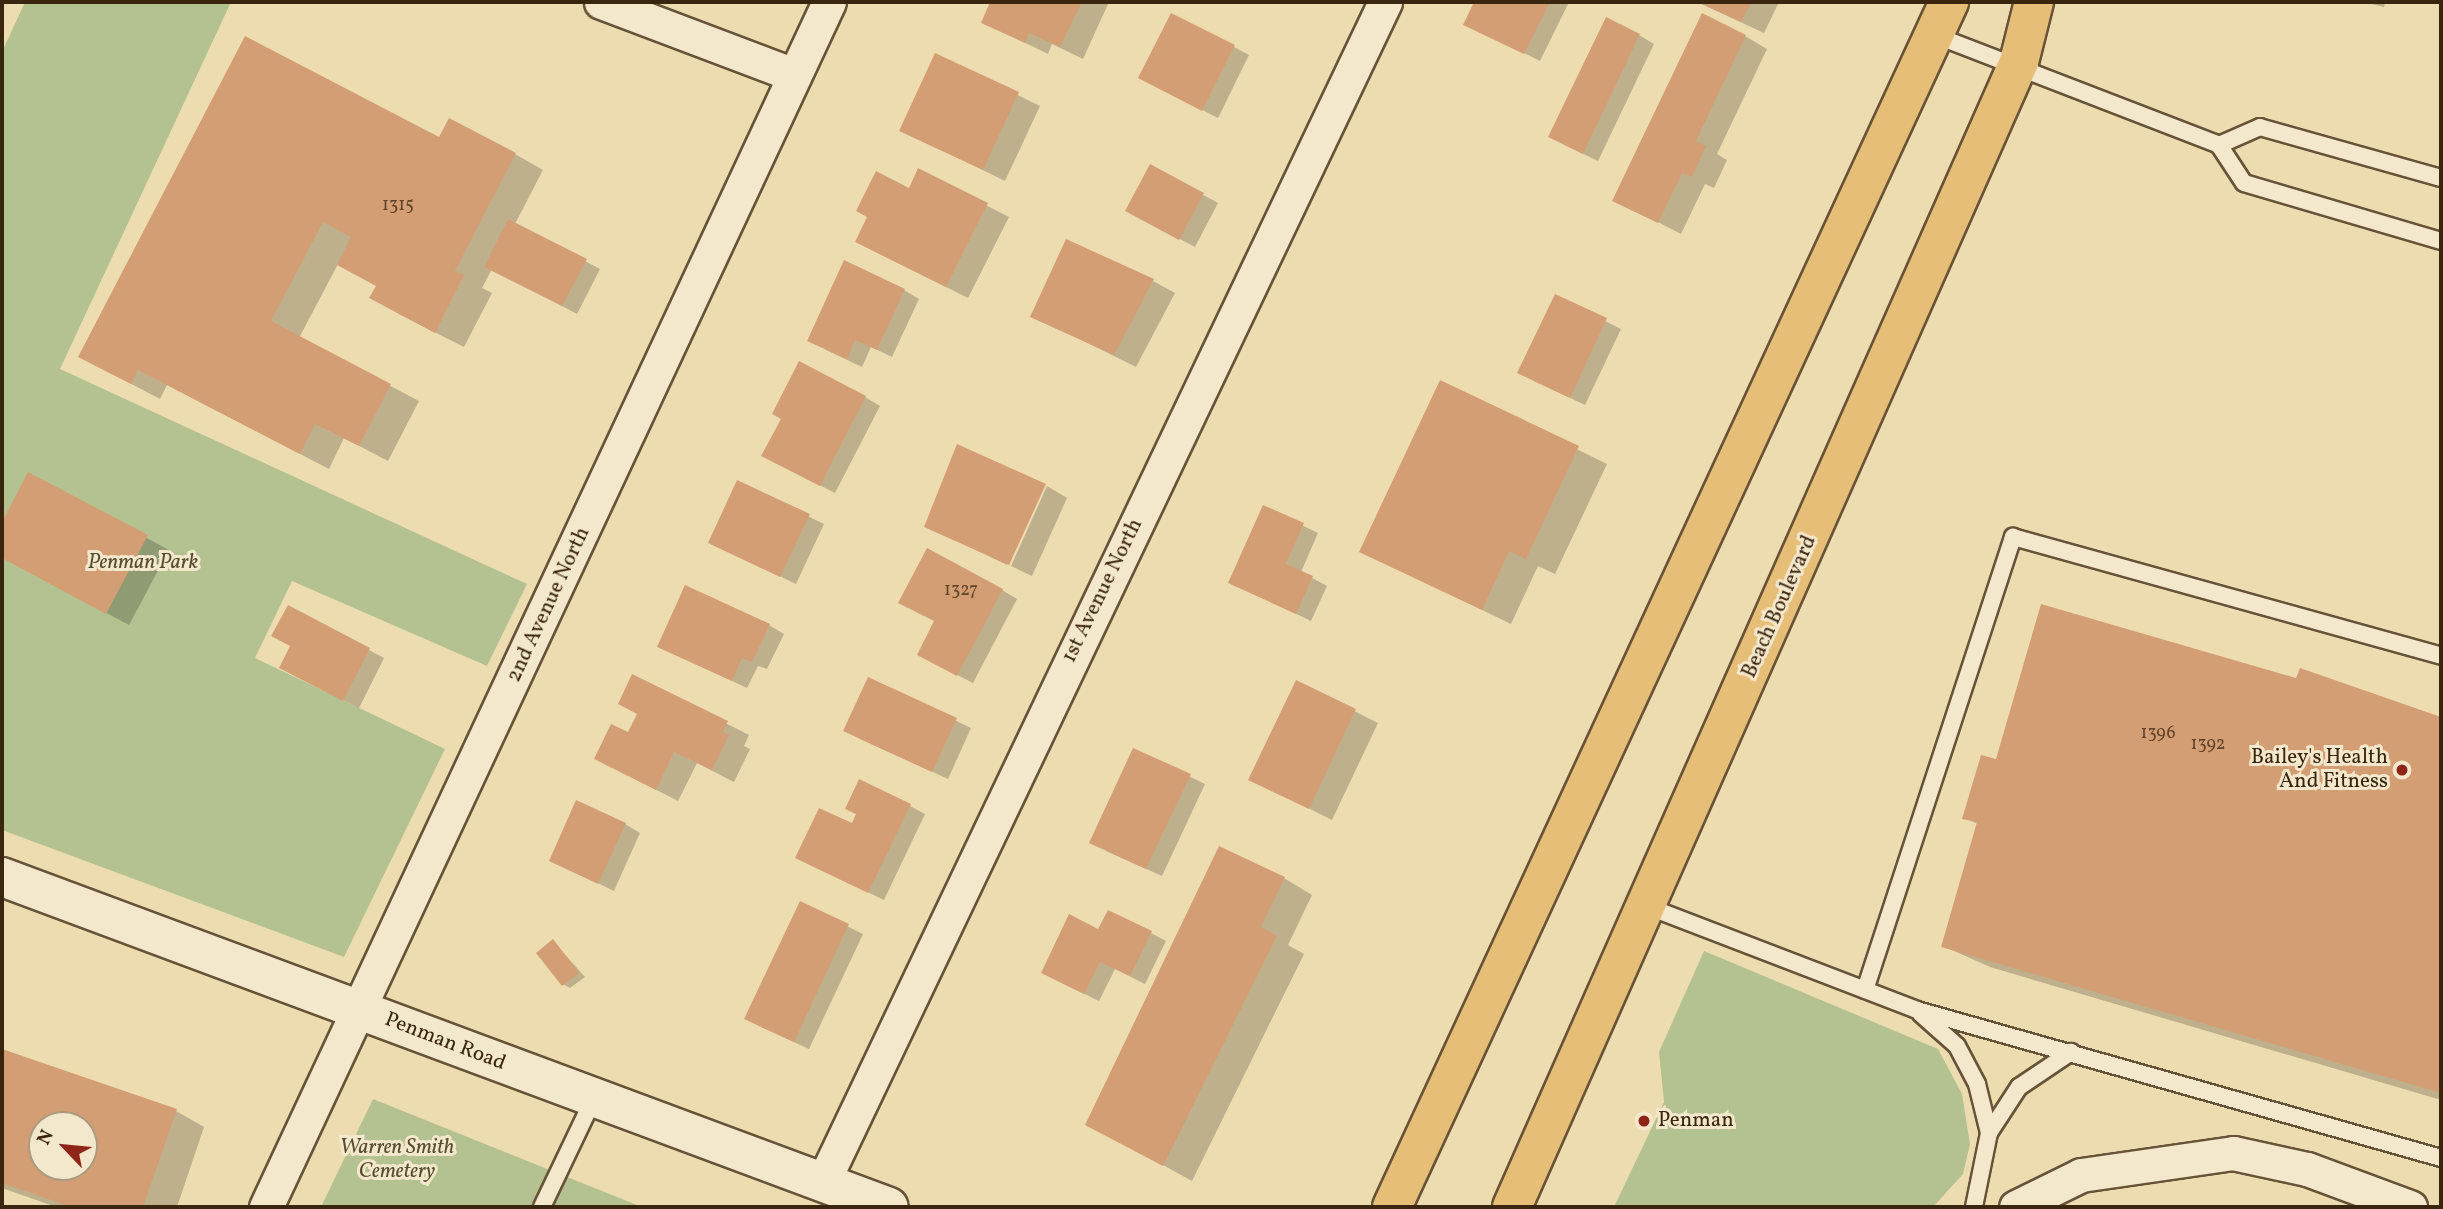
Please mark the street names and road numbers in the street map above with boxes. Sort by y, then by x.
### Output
street label: 1st Avenue North [1057,515,1149,667]
street label: 2nd Avenue North [502,523,596,687]
street label: Beach Boulevard [1737,532,1823,682]
street label: Penman Road [381,1007,509,1077]

